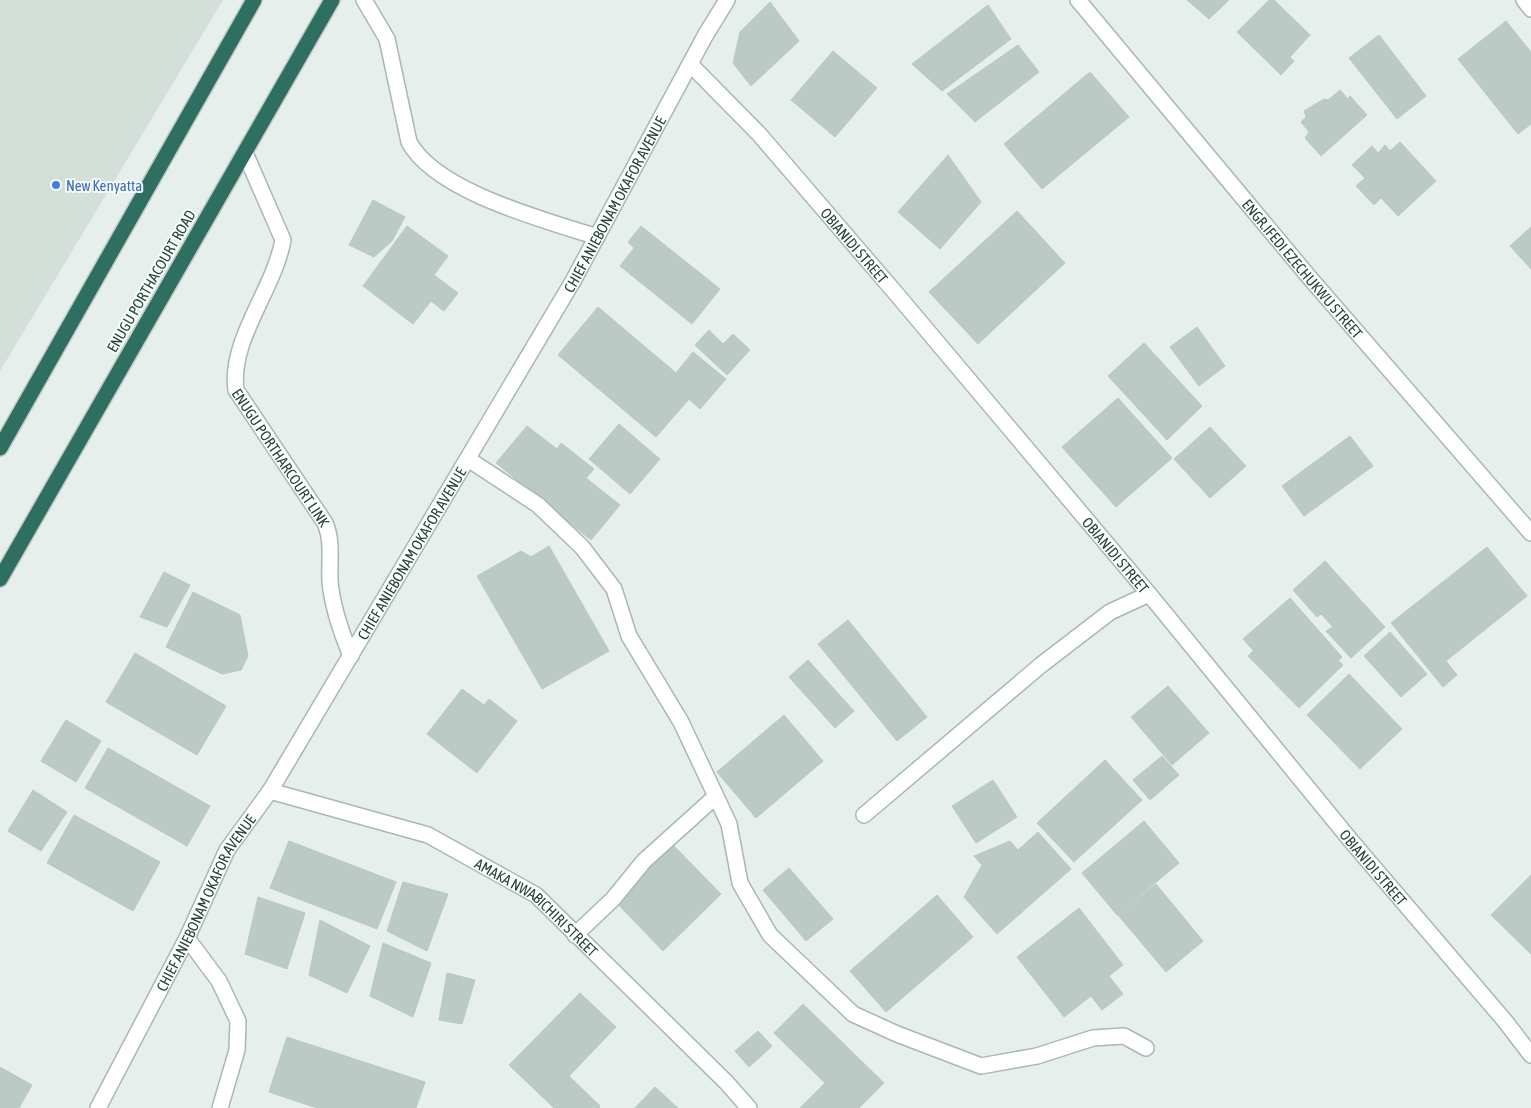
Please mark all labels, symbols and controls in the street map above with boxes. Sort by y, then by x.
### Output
street label: CHIEF ANIEBONAM OKAFOR AVENUE [560,113,669,295]
place label: New Kenyatta [66,177,142,194]
marker: New Kenyatta [50,179,62,191]
street label: ENGR.IFEDI EZECHUKWU STREET [1239,195,1367,342]
street label: OBIANIDI STREET [818,204,892,287]
street label: ENUGU PORTHACOURT ROAD [103,207,199,355]
street label: ENUGU PORTHARCOURT LINK [229,385,334,530]
street label: CHIEF ANIEBONAM OKAFOR AVENUE [354,464,469,642]
street label: OBIANIDI STREET [1079,513,1153,596]
street label: CHIEF ANIEBONAM OKAFOR AVENUE [152,810,259,994]
street label: OBIANIDI STREET [1337,826,1411,909]
street label: AMAKA NWABICHIRI STREET [472,854,602,960]

